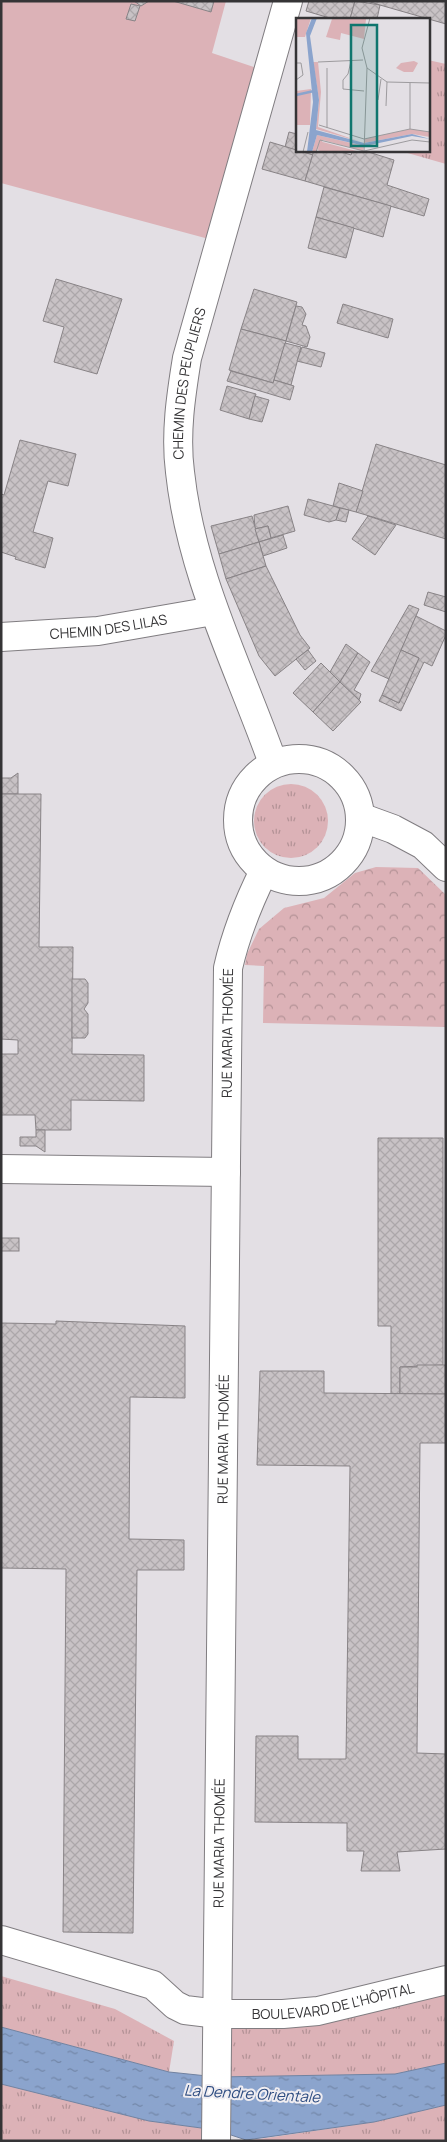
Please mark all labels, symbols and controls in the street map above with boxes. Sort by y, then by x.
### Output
inset map [296,18,430,151]
street label: CHEMIN DES PEUPLIERS [168,305,210,460]
street label: CHEMIN DES LILAS [49,609,169,643]
street label: RUE MARIA THOMÉE [217,968,237,1098]
street label: RUE MARIA THOMÉE [213,1374,233,1504]
street label: RUE MARIA THOMÉE [208,1778,229,1908]
street label: BOULEVARD DE L'HÔPITAL [252,1978,416,2023]
water label: La Dendre Orientale [183,2079,322,2108]

